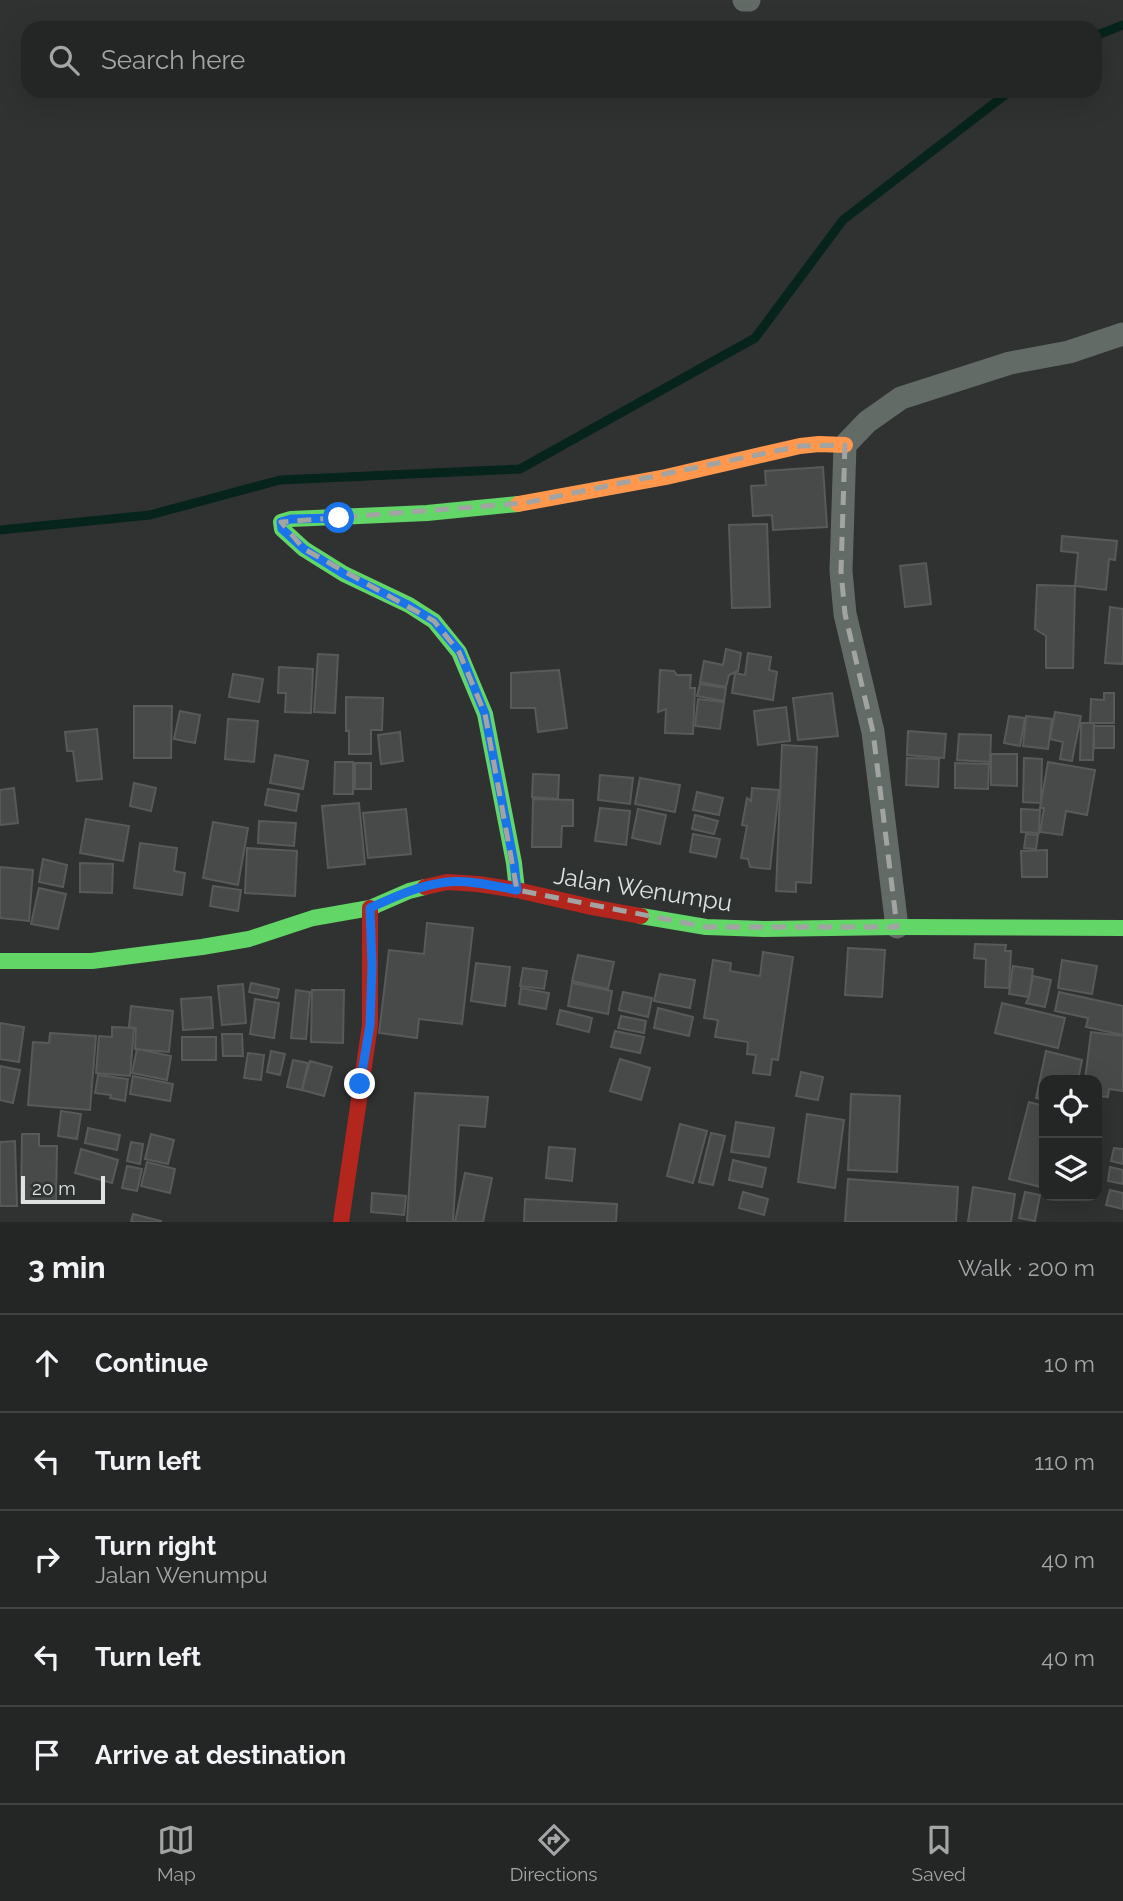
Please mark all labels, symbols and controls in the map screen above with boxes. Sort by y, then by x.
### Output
search box [21,21,1102,98]
icon: search [45,41,83,79]
text: Search here [101,45,245,75]
route start [323,502,354,533]
street label: Jalan Wenumpu [552,861,734,917]
route end [344,1068,375,1099]
map controls [1039,1075,1102,1201]
button: locate [1039,1075,1102,1138]
button: layers [1039,1138,1102,1201]
scale bar [21,1173,105,1205]
text: 20 m [32,1177,76,1199]
text: 3 min [28,1250,106,1285]
text: Walk · 200 m [958,1254,1095,1281]
icon: ahead [28,1344,66,1382]
text: Continue [95,1348,208,1378]
text: 10 m [1044,1350,1095,1377]
icon: left [28,1442,66,1480]
text: Turn left [95,1446,201,1476]
text: 110 m [1034,1448,1095,1475]
text: Turn right [95,1531,216,1561]
icon: right [28,1540,66,1578]
text: 40 m [1041,1546,1095,1573]
text: Jalan Wenumpu [95,1561,268,1588]
icon: left [28,1638,66,1676]
text: Turn left [95,1642,201,1672]
text: 40 m [1041,1644,1095,1671]
icon: arrive [28,1736,66,1774]
text: Arrive at destination [95,1740,346,1770]
tab: Map [157,1821,196,1885]
tab: Directions [510,1821,598,1885]
tab: Saved [912,1821,966,1885]

